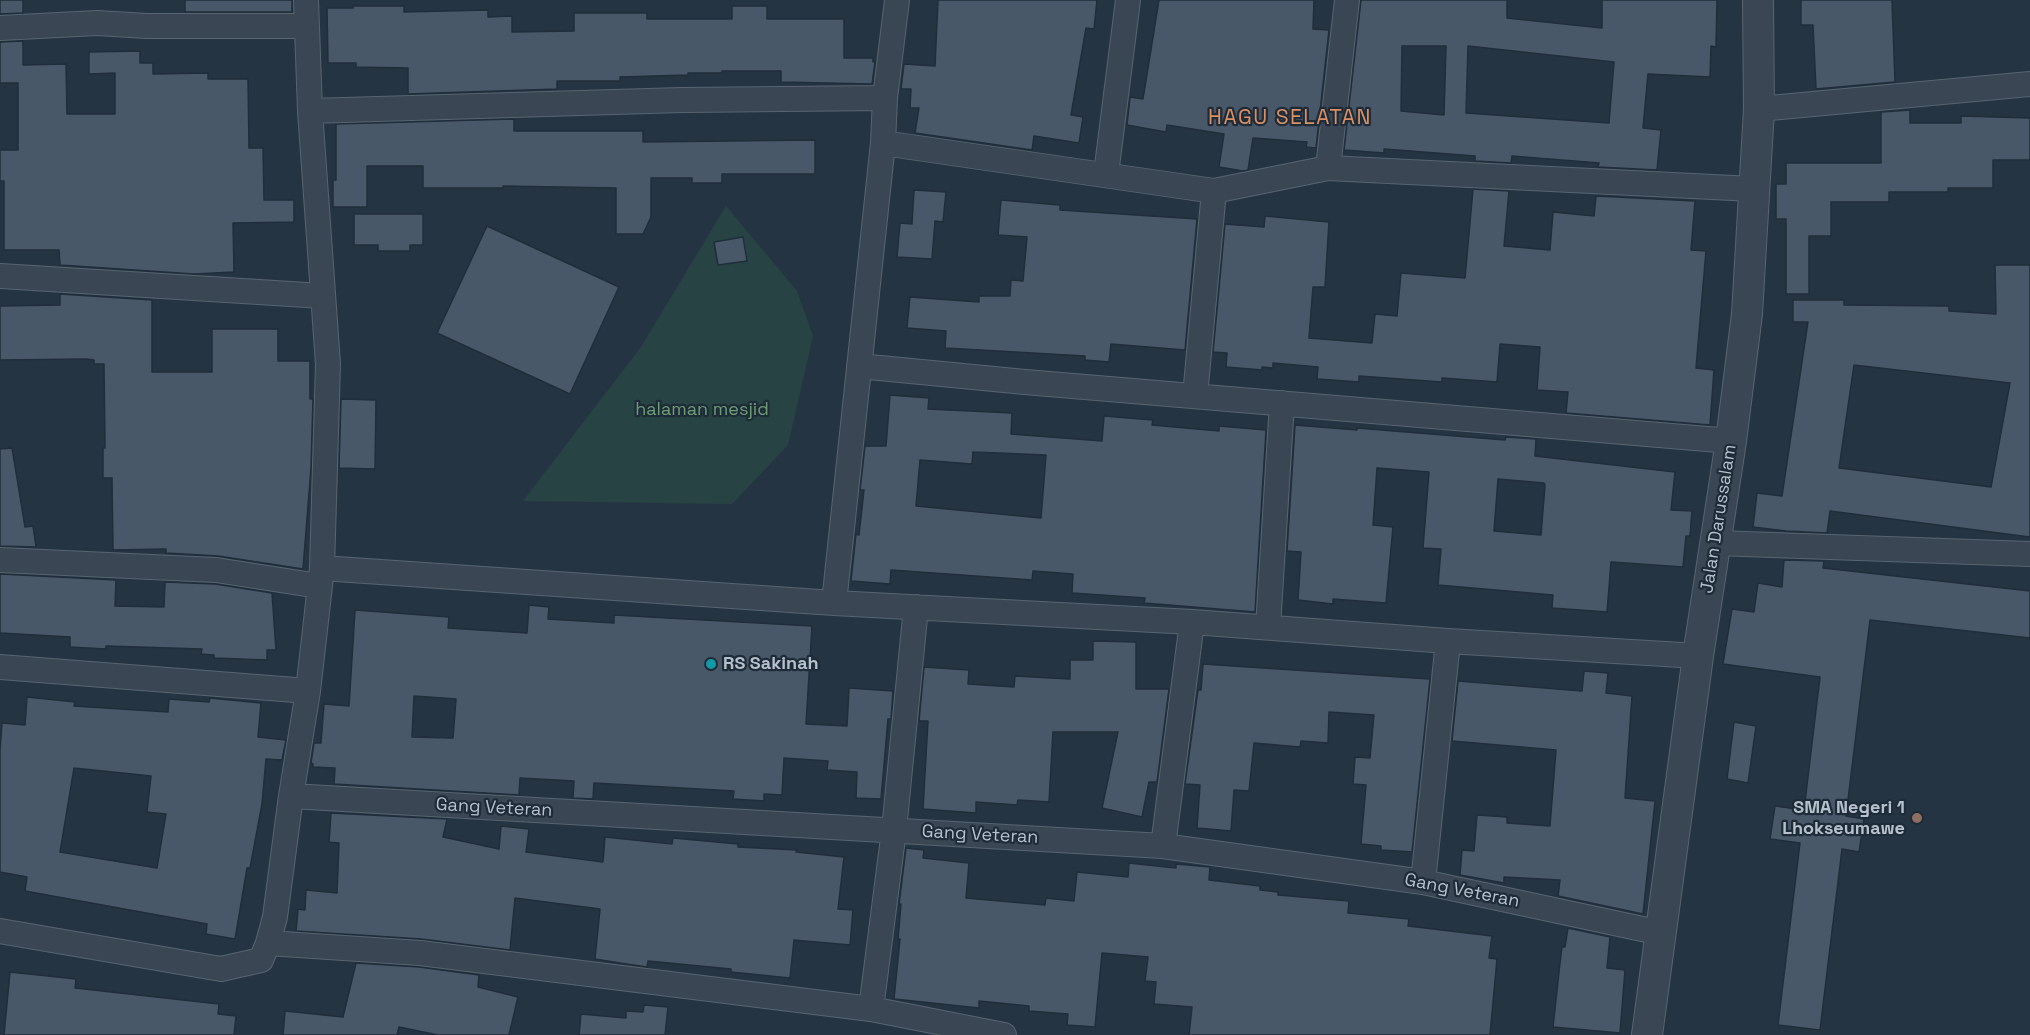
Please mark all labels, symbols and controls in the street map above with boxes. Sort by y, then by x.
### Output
district label: HAGU SELATAN [1208,105,1372,131]
park label: halaman mesjid [635,399,769,421]
street label: Jalan Darussalam [1697,443,1741,595]
place label: RS Sakinah [723,653,819,675]
marker: RS Sakinah [704,657,718,671]
street label: Gang Veteran [435,794,553,822]
place label: SMA Negeri 1 Lhokseumawe [1782,797,1905,840]
marker: SMA Negeri 1 Lhokseumawe [1910,811,1924,825]
street label: Gang Veteran [921,821,1039,849]
street label: Gang Veteran [1403,869,1521,913]

